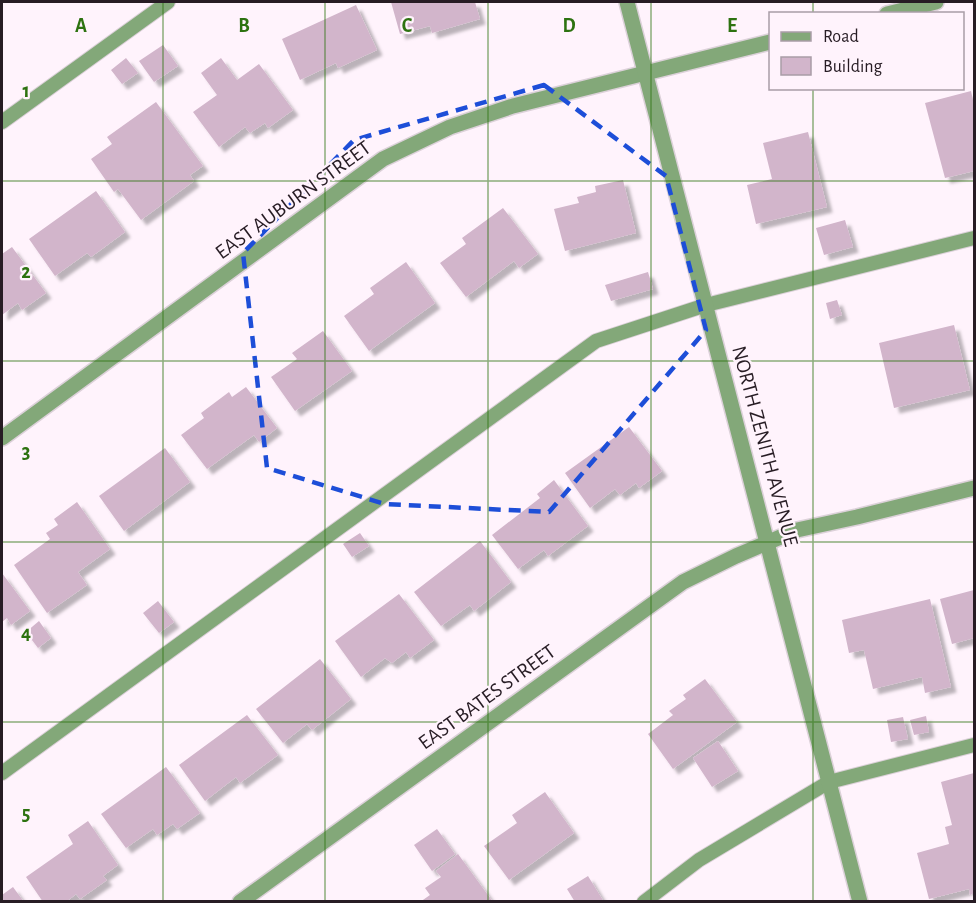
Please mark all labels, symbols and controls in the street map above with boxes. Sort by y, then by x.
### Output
legend [769,12,964,90]
text: A [75,16,87,36]
text: B [238,16,250,36]
text: C [402,16,413,36]
text: D [562,16,576,36]
text: E [727,16,737,36]
text: Road [823,28,859,46]
text: Building [823,58,883,76]
text: 1 [22,81,30,101]
street label: EAST AUBURN STREET [211,137,375,263]
text: 2 [21,262,31,282]
street label: NORTH ZENITH AVENUE [728,344,802,548]
text: 3 [22,442,30,462]
text: 4 [21,623,31,643]
street label: EAST BATES STREET [415,640,559,754]
text: 5 [22,804,30,824]

